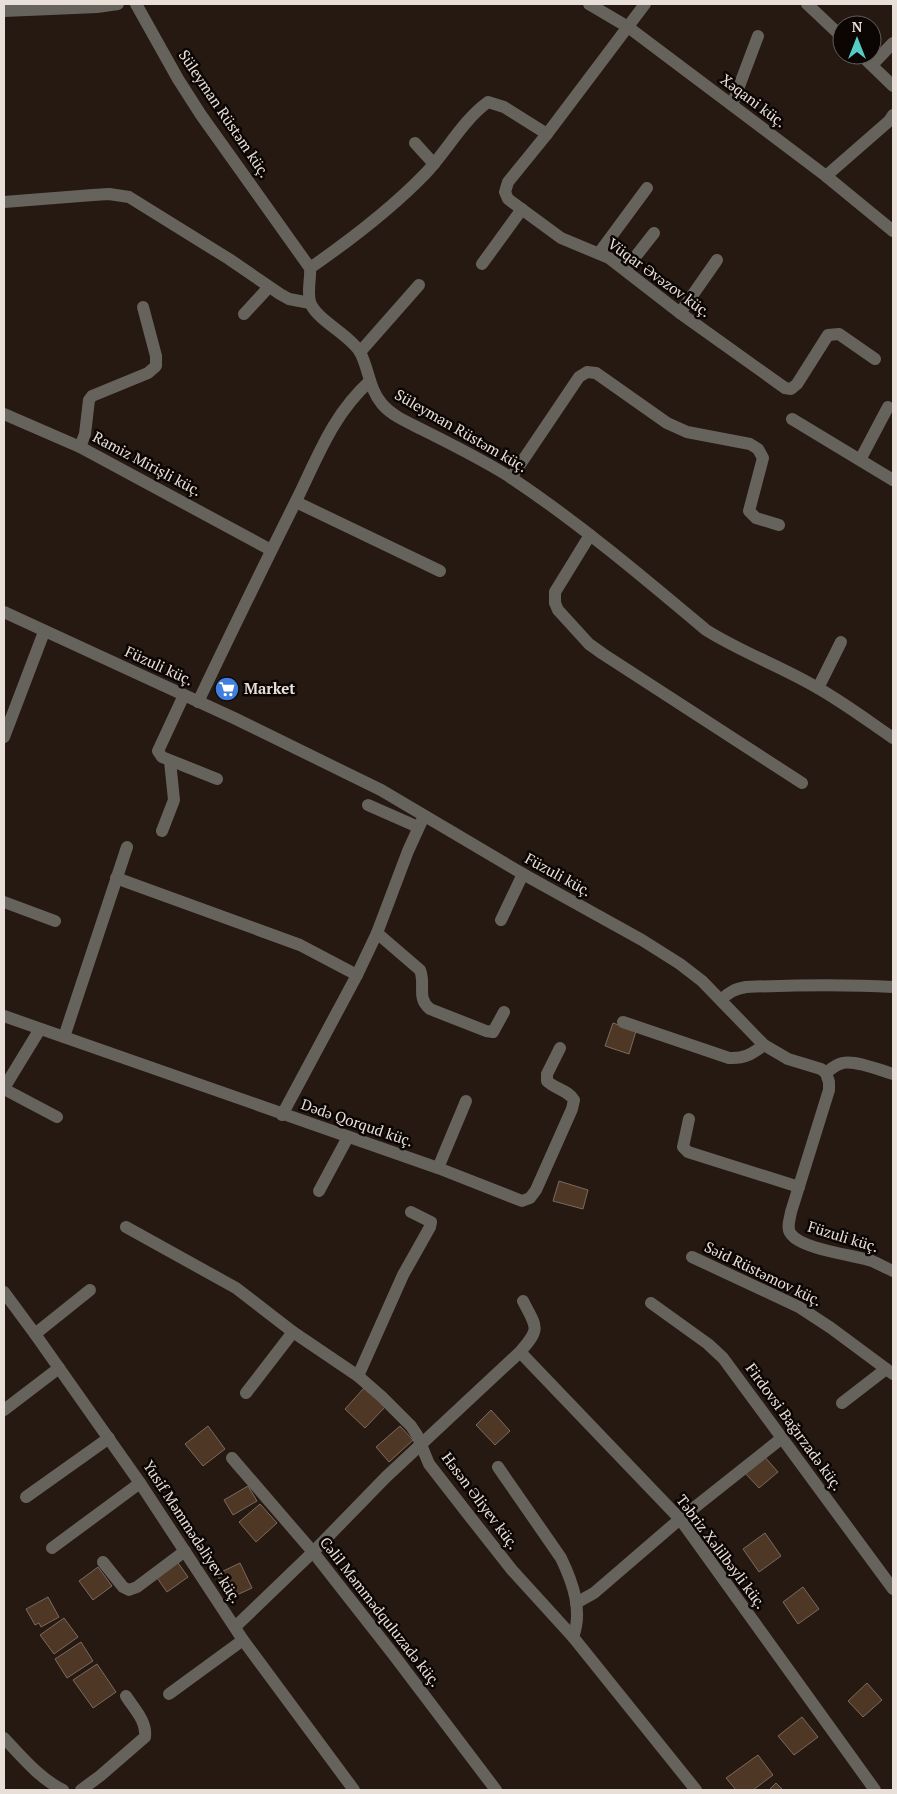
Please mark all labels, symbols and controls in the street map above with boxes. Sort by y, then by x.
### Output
north arrow [832,15,882,65]
text: N [852,17,863,36]
street label: Süleyman Rüstəm küç. [175,46,275,181]
street label: Xəqani küç. [717,69,790,131]
street label: Vüqar Əvəzov küç. [604,233,715,321]
street label: Süleyman Rüstəm küç. [392,384,531,476]
street label: Ramiz Mirişli küç. [90,426,205,500]
street label: Füzuli küç. [122,641,197,690]
supermarket icon: Market [214,676,240,702]
place label: Market [244,678,295,698]
street label: Füzuli küç. [522,848,595,901]
street label: Dədə Qorqud küç. [299,1093,416,1151]
street label: Füzuli küç. [806,1216,881,1256]
street label: Səid Rüstəmov küç. [702,1236,825,1310]
street label: Firdovsi Bağırzadə küç. [742,1359,848,1494]
street label: Həsən Əliyev küç. [438,1448,524,1553]
street label: Yusif Məmmədəliyev küç. [139,1456,247,1607]
street label: Təbriz Xəlilbəyli küç. [672,1490,771,1613]
street label: Cəlil Məmmədquluzadə küç. [316,1532,446,1690]

